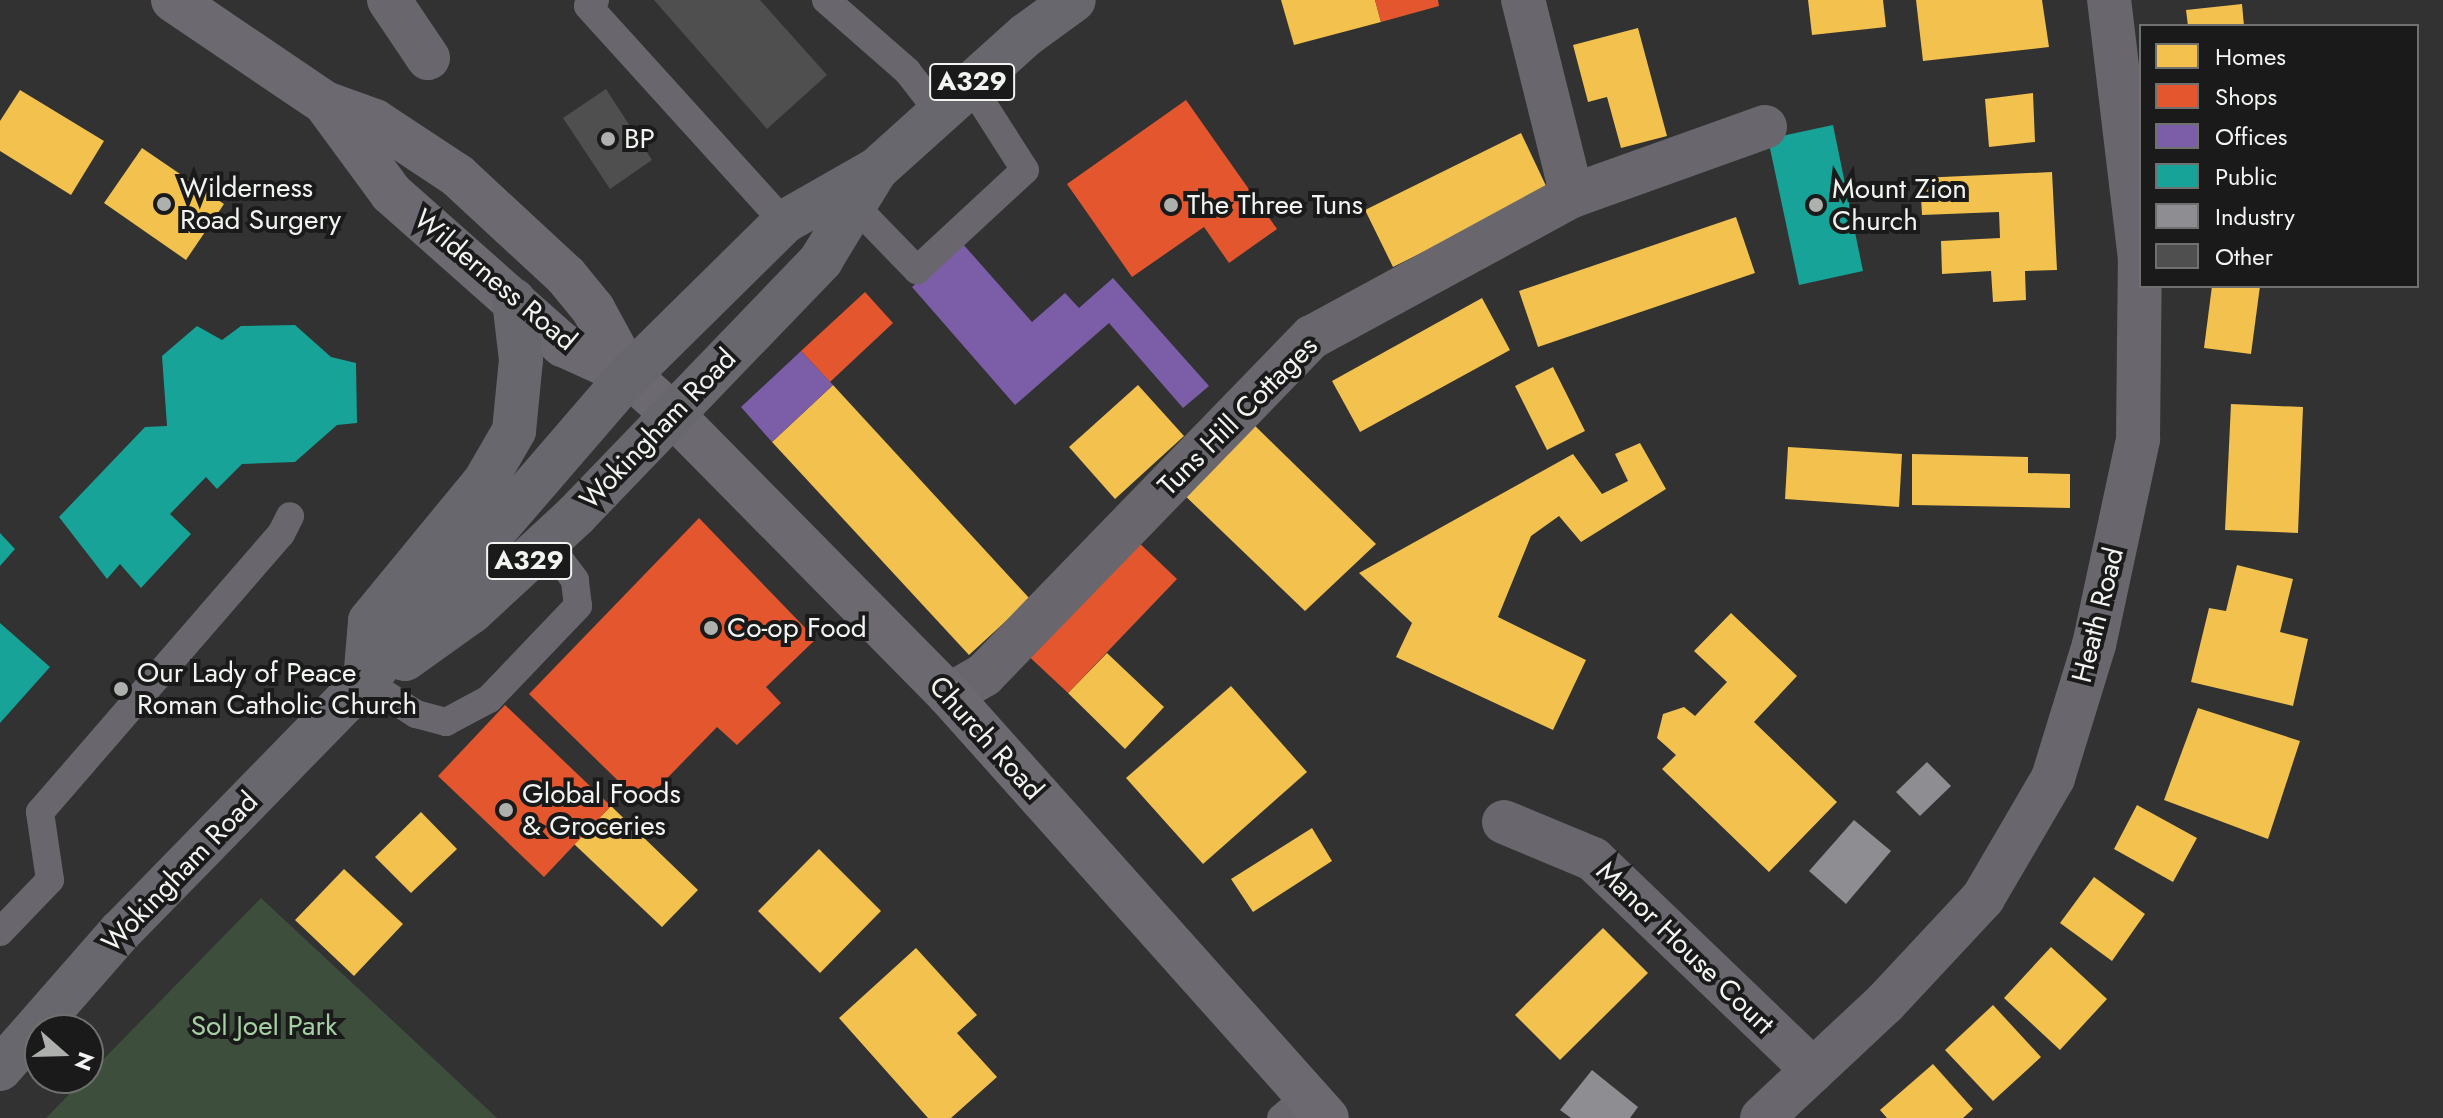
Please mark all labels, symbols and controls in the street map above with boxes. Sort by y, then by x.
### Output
legend [2139,24,2419,288]
text: Homes [2215,39,2286,74]
road number: A329 [928,60,1016,104]
text: Shops [2215,79,2277,114]
text: Offices [2215,119,2287,154]
place label: BP [624,122,655,156]
marker: BP [599,130,617,148]
text: Public [2215,159,2277,194]
place label: Wilderness Road Surgery [180,171,341,237]
place label: Mount Zion Church [1832,172,1967,238]
place label: The Three Tuns [1187,188,1363,222]
marker: Wilderness Road Surgery [155,195,173,213]
marker: The Three Tuns [1162,196,1180,214]
marker: Mount Zion Church [1807,196,1825,214]
text: Industry [2215,199,2295,234]
street label: Wilderness Road [407,202,583,358]
text: Other [2215,239,2273,274]
street label: Tuns Hill Cottages [1151,329,1325,503]
street label: Wokingham Road [573,342,743,516]
road number: A329 [485,539,573,583]
street label: Heath Road [2065,544,2131,686]
place label: Co-op Food [727,611,867,645]
marker: Co-op Food [702,619,720,637]
place label: Our Lady of Peace Roman Catholic Church [137,656,417,722]
street label: Church Road [922,669,1050,807]
marker: Our Lady of Peace Roman Catholic Church [112,680,130,698]
place label: Global Foods & Groceries [522,777,681,843]
street label: Wokingham Road [95,785,265,959]
marker: Global Foods & Groceries [497,801,515,819]
street label: Manor House Court [1589,855,1781,1041]
park label: Sol Joel Park [191,1009,337,1043]
north arrow [24,1014,104,1094]
text: N [67,1048,103,1075]

